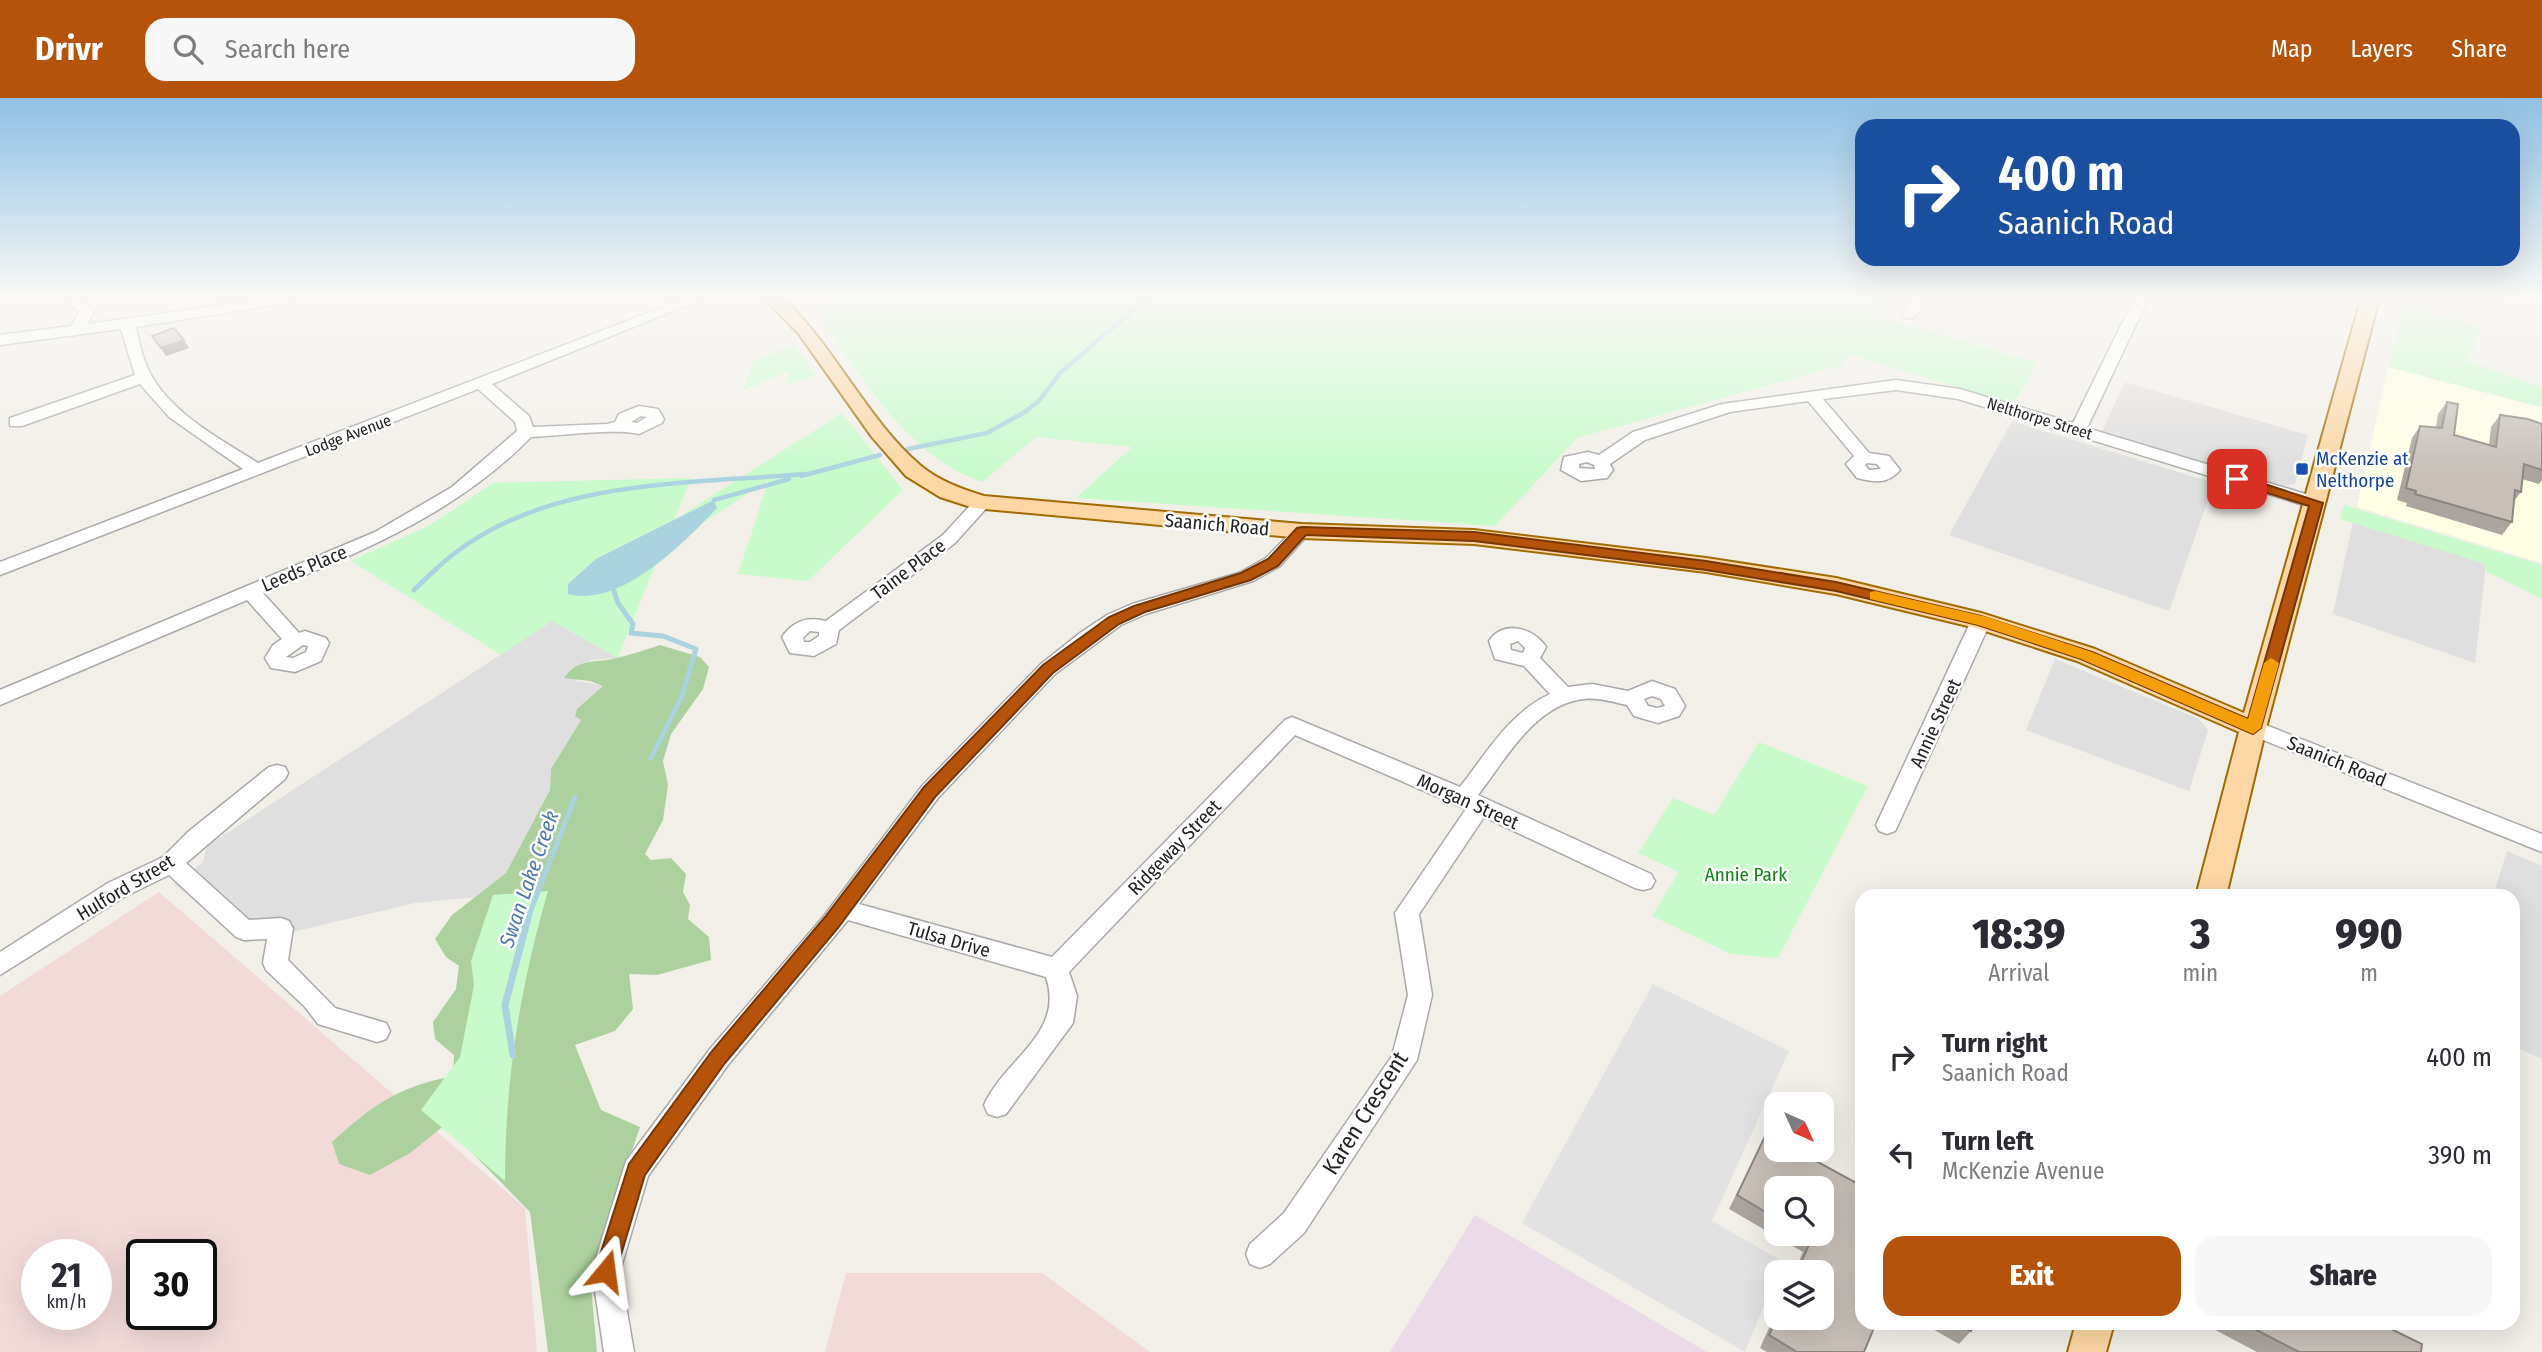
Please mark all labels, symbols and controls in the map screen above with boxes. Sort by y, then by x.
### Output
search box [145,18,635,81]
text: Drivr [35,29,103,69]
icon: search [169,30,207,68]
text: Search here [225,34,350,65]
text: Map [2271,35,2313,63]
text: Layers [2351,35,2413,63]
text: Share [2451,35,2507,63]
text: 400 m [1998,144,2124,203]
icon: right [1883,147,1974,238]
text: Saanich Road [1998,204,2174,242]
street label: Nelthorpe Street [1985,393,2095,444]
street label: Lodge Avenue [302,410,394,461]
place label: McKenzie at Nelthorpe [2316,447,2409,492]
pin [2207,449,2267,509]
icon: arrive [2218,460,2256,498]
marker: McKenzie at Nelthorpe [2294,461,2310,477]
street label: Saanich Road [1164,508,1270,541]
street label: Taine Place [867,534,950,605]
street label: Leeds Place [258,540,350,597]
street label: Annie Street [1905,674,1966,771]
street label: Saanich Road [2284,731,2390,792]
street label: Morgan Street [1413,769,1523,834]
street label: Ridgeway Street [1123,794,1226,900]
water label: Swan Lake Creek [493,807,565,952]
street label: Hulford Street [72,849,179,926]
park label: Annie Park [1705,863,1787,886]
text: 18:39 [1972,909,2065,959]
text: 3 [2190,909,2210,959]
text: 990 [2335,909,2403,959]
street label: Tulsa Drive [905,917,993,962]
text: Arrival [1988,959,2049,987]
text: min [2182,959,2218,987]
text: m [2360,959,2378,987]
text: Turn right [1942,1028,2048,1059]
icon: right [1883,1038,1921,1076]
text: 400 m [2426,1042,2492,1073]
street label: Karen Crescent [1316,1046,1414,1180]
text: Saanich Road [1942,1059,2069,1087]
north arrow [1764,1092,1834,1162]
map controls [1764,1092,1834,1330]
text: Turn left [1942,1126,2034,1157]
icon: left [1883,1136,1921,1174]
text: 390 m [2428,1140,2492,1171]
text: McKenzie Avenue [1942,1157,2104,1185]
button: search [1764,1176,1834,1246]
position arrow [569,1234,643,1308]
button: Exit [1883,1236,2181,1316]
button: Share [2195,1236,2492,1316]
speed limit sign: 30 [126,1239,217,1330]
text: 21 [51,1254,82,1296]
button: layers [1764,1260,1834,1330]
text: km/h [46,1291,87,1313]

